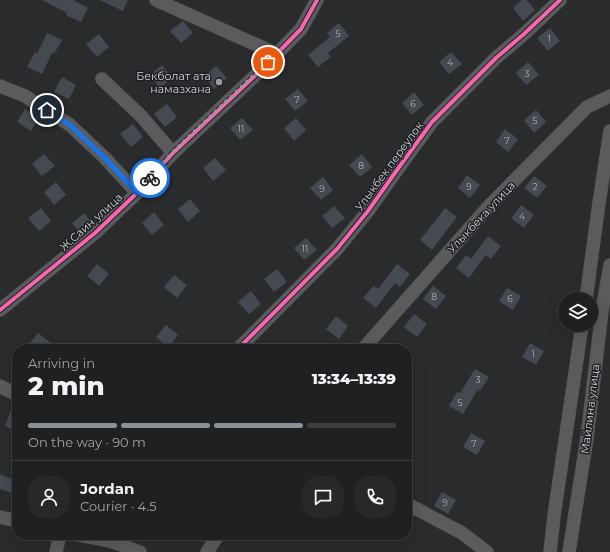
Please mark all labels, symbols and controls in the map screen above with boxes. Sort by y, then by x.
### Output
house number: 5 [335,28,341,39]
house number: 1 [547,33,551,44]
pin [251,45,285,79]
icon: bag [257,51,279,73]
house number: 4 [447,57,453,68]
house number: 3 [524,68,530,79]
place label: Бекболат ата намазхана [136,69,211,96]
marker: Бекболат ата намазхана [214,77,224,87]
pin [30,93,64,127]
house number: 7 [294,94,300,105]
house number: 6 [410,98,416,109]
icon: home [36,99,58,121]
house number: 5 [532,115,538,126]
street label: Улыкбек переулок [352,118,426,213]
house number: 11 [238,123,244,134]
house number: 7 [504,135,510,146]
courier [130,158,170,198]
house number: 8 [358,160,364,171]
icon: bike [139,167,161,189]
street label: Улыкбека улица [444,178,518,256]
house number: 9 [466,181,472,192]
house number: 2 [532,181,538,192]
house number: 9 [319,183,325,194]
street label: Ж.Саин улица [57,190,125,254]
house number: 4 [519,211,525,222]
house number: 11 [302,243,308,254]
house number: 8 [431,291,437,302]
map controls [558,292,598,332]
button: layers [558,292,598,332]
house number: 6 [507,293,513,304]
house number: 1 [531,348,535,359]
text: Arriving in [28,355,95,371]
street label: Майлина улица [578,363,602,455]
text: 13:34–13:39 [312,369,396,388]
text: 2 min [28,370,105,402]
house number: 3 [475,374,481,385]
house number: 5 [457,397,463,408]
text: On the way · 90 m [28,434,146,450]
house number: 7 [471,438,477,449]
button: person [28,476,70,518]
button: chat [302,476,344,518]
button: phone [354,476,396,518]
text: Jordan [80,479,134,498]
house number: 9 [442,497,448,508]
text: Courier · 4.5 [80,498,157,514]

